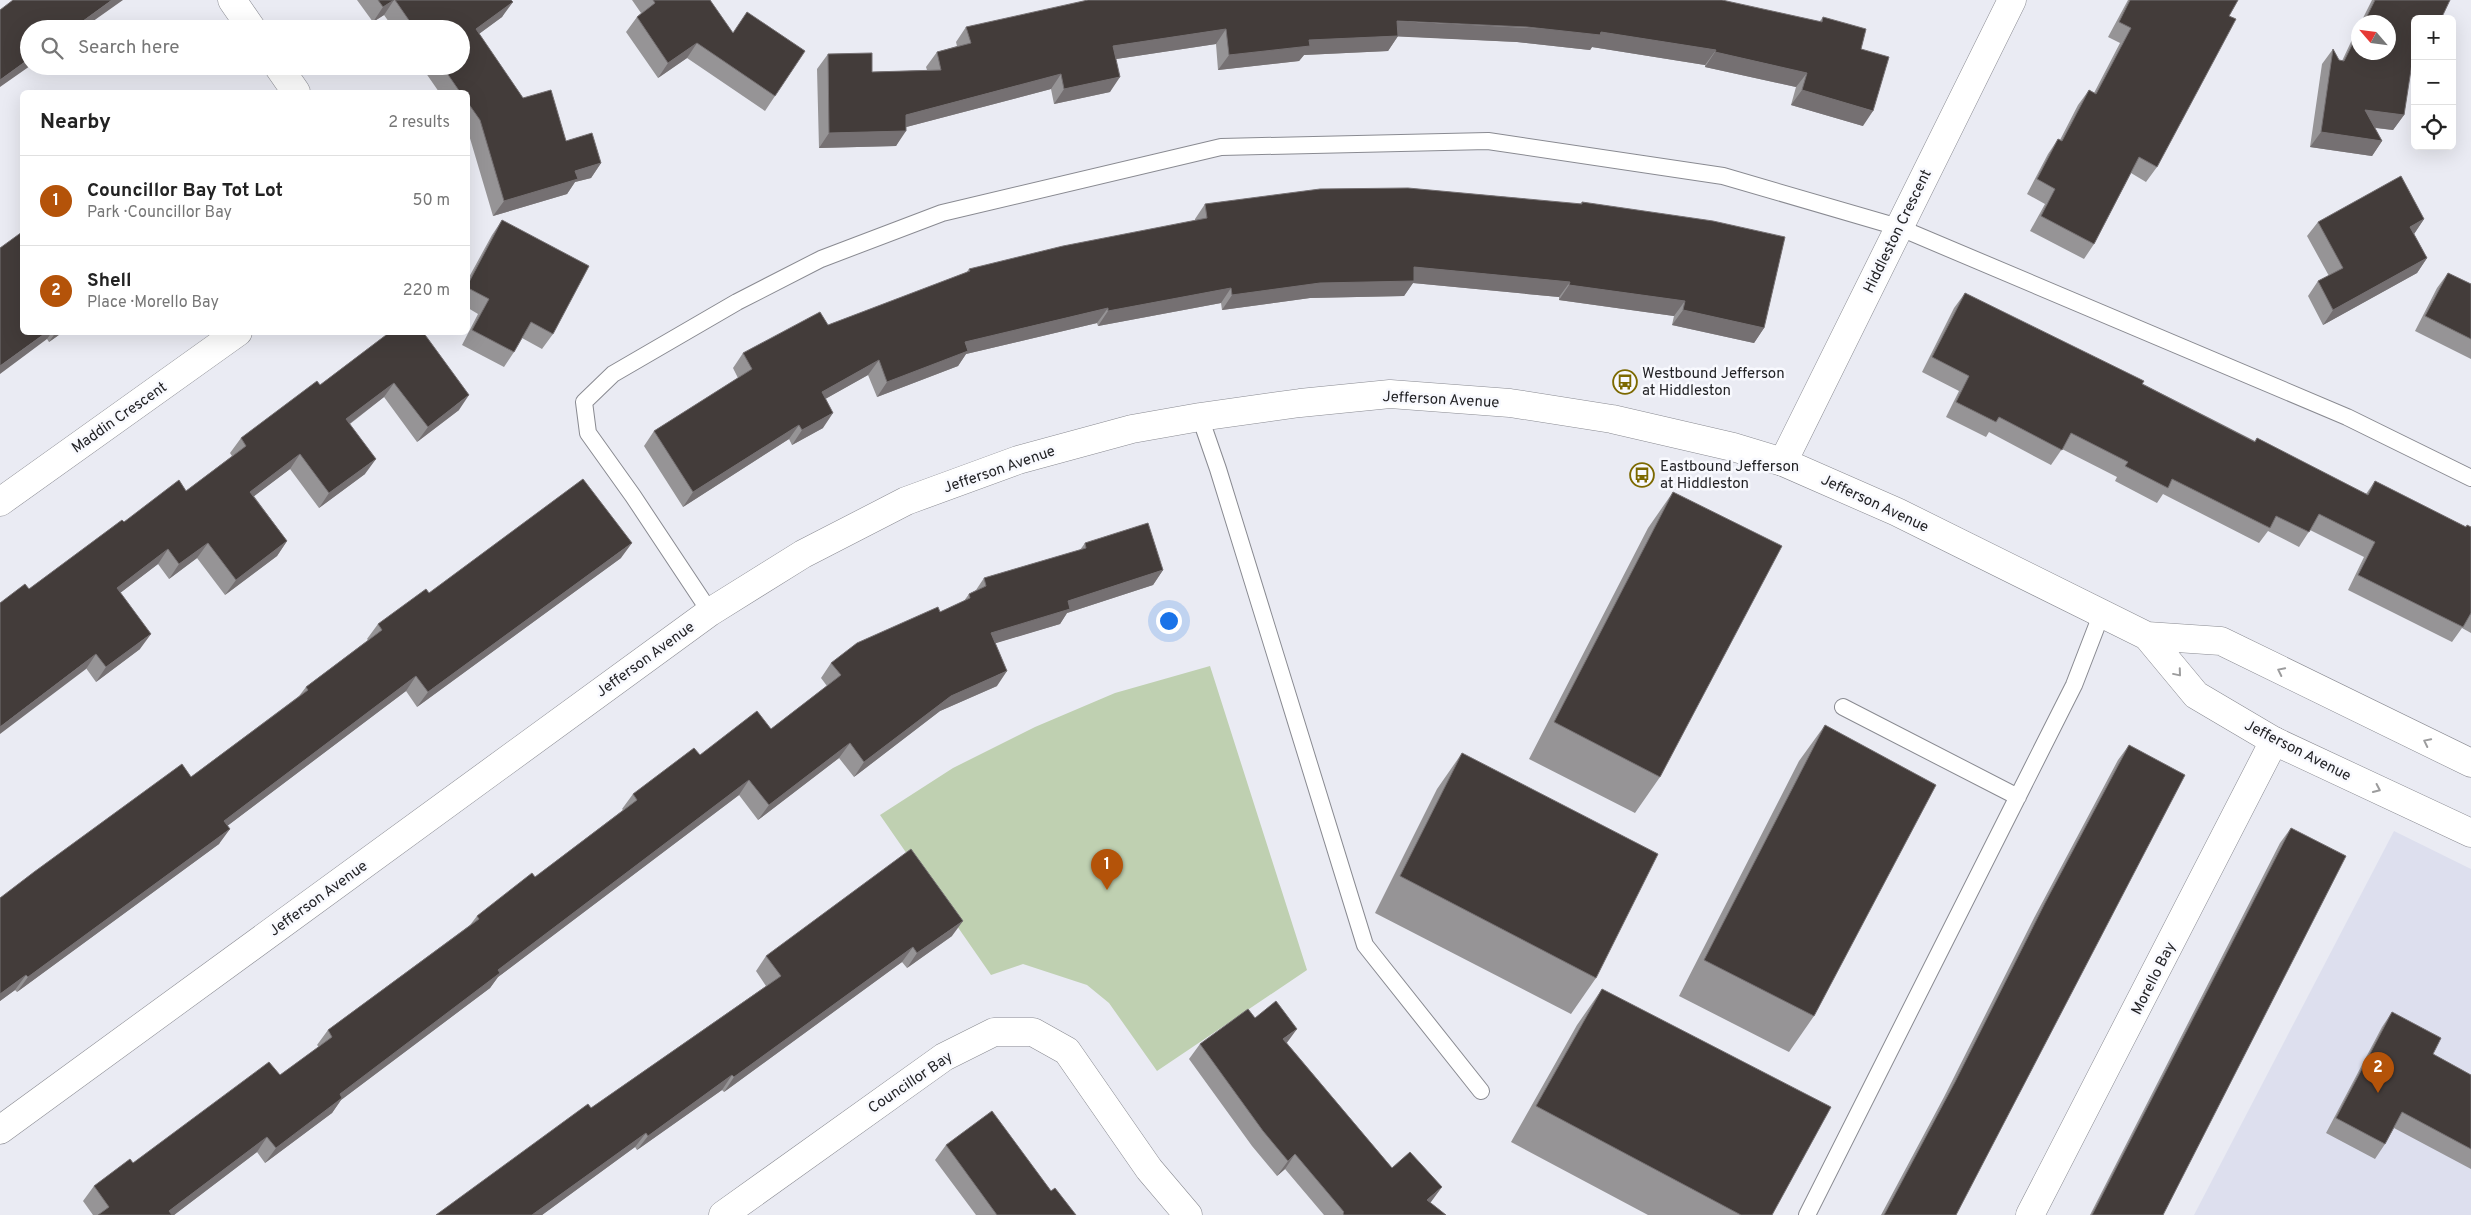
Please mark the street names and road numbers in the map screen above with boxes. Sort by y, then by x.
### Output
street label: Hiddleston Crescent [1860,167,1937,297]
street label: Maddin Crescent [69,378,171,458]
street label: Jefferson Avenue [1382,388,1500,413]
street label: Jefferson Avenue [941,442,1058,498]
street label: Jefferson Avenue [1817,471,1931,538]
street label: Jefferson Avenue [593,618,699,702]
street label: Jefferson Avenue [2241,716,2354,786]
street label: Jefferson Avenue [266,857,372,941]
street label: Morello Bay [2128,939,2181,1018]
street label: Councillor Bay [865,1048,957,1119]

